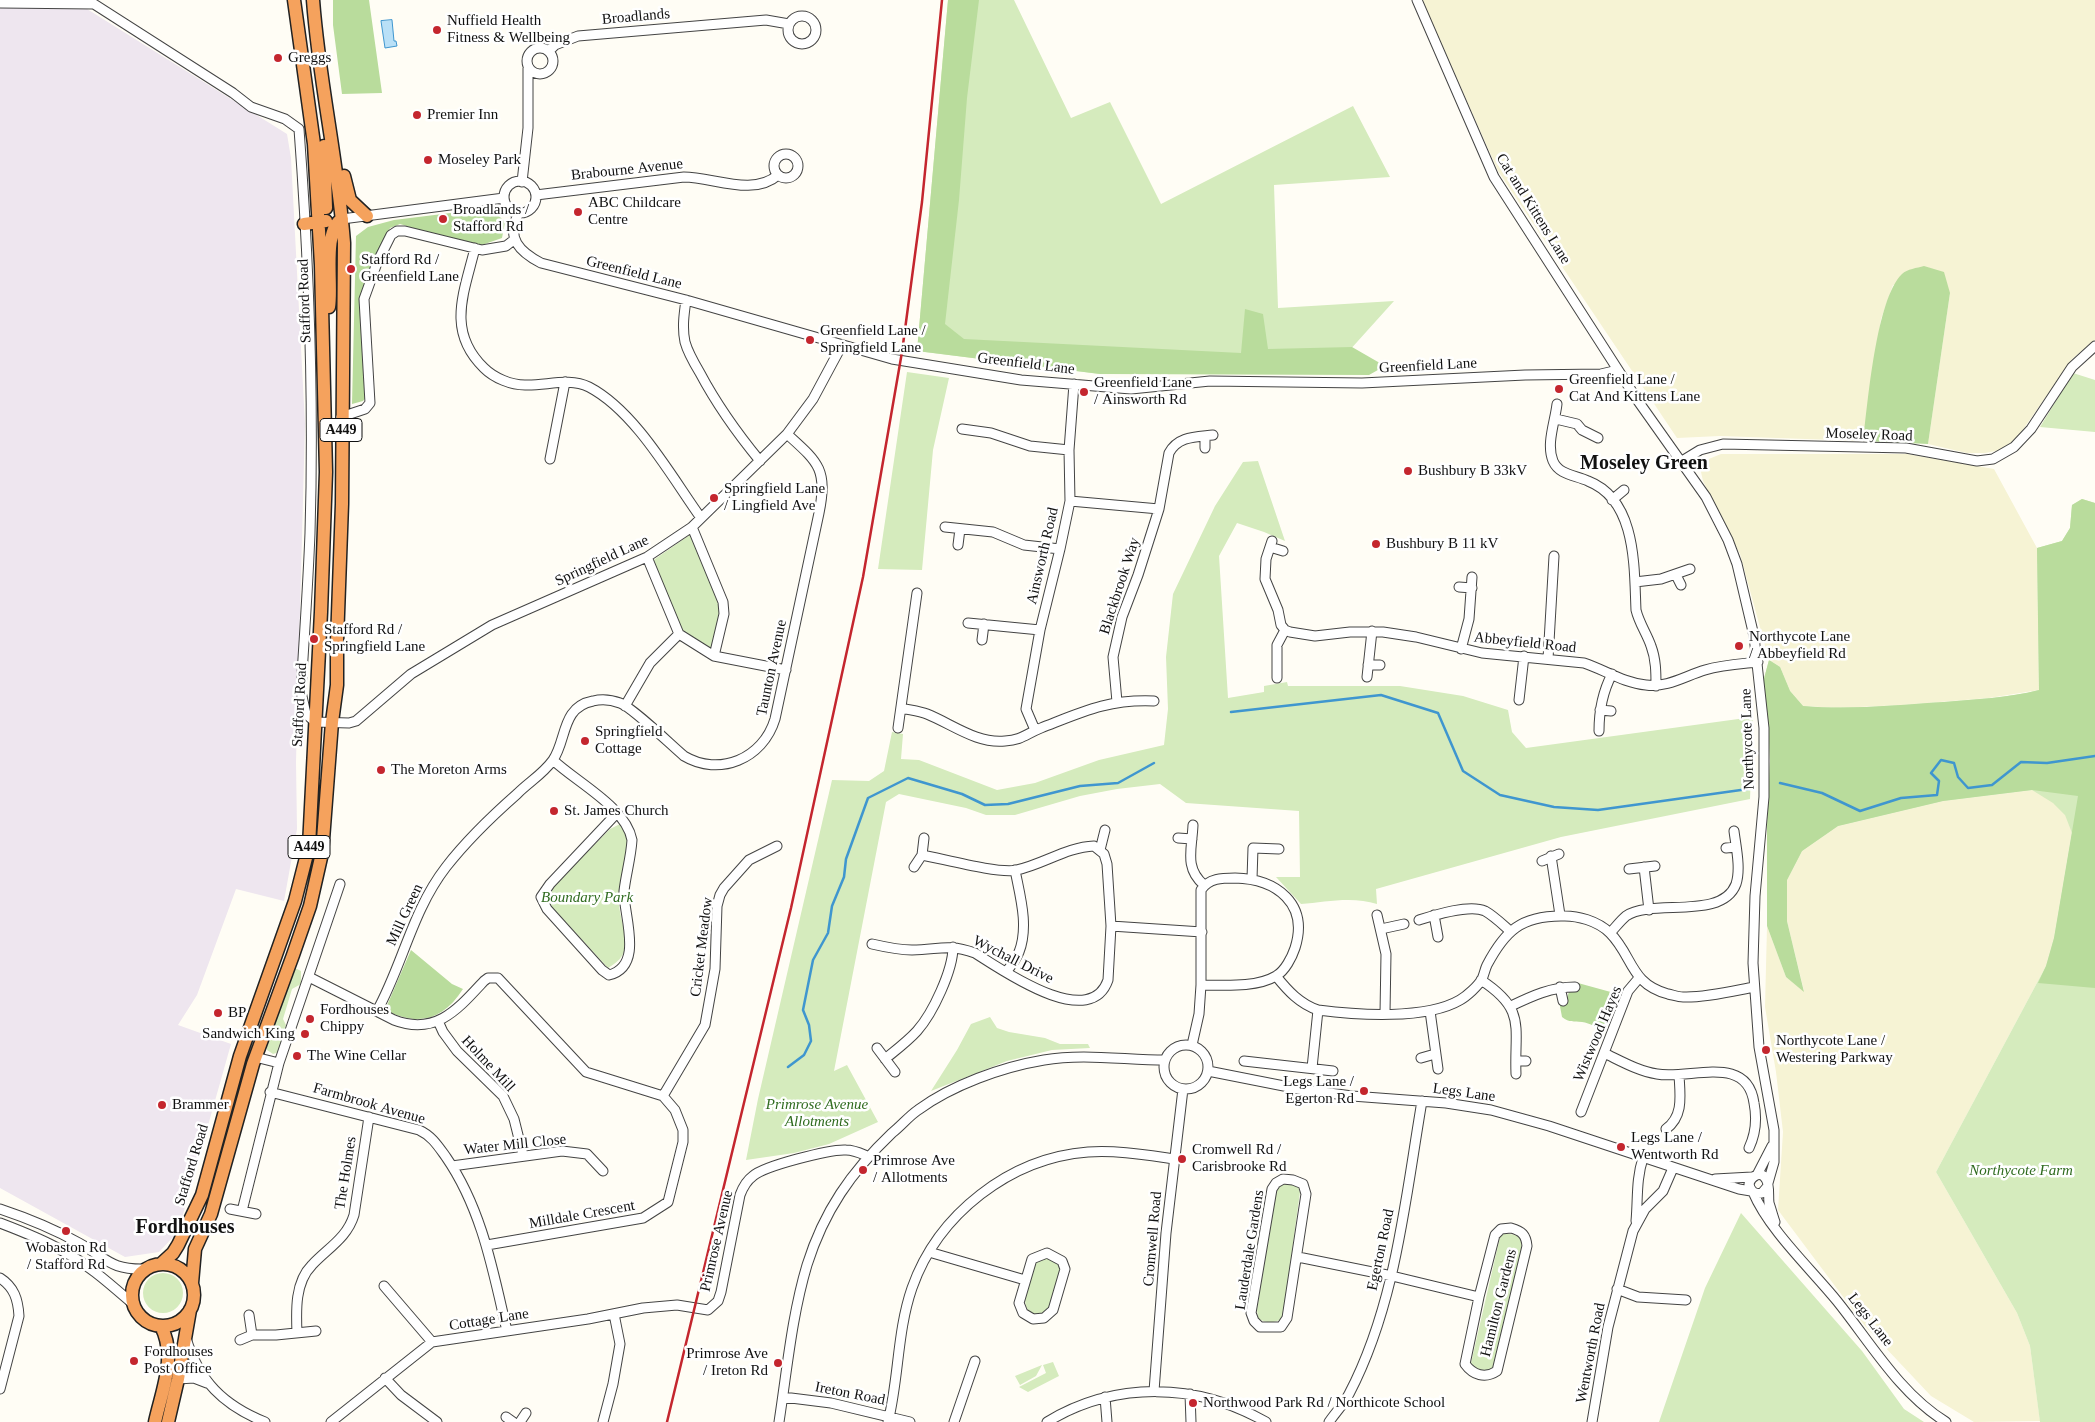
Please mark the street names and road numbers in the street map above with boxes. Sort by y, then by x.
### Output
street label: Broadlands [601,5,671,29]
street label: Cat and Kittens Lane [1492,150,1574,268]
street label: Brabourne Avenue [570,155,684,185]
street label: Greenfield Lane [584,252,684,294]
street label: Stafford Road [295,259,315,343]
street label: Greenfield Lane [976,349,1076,379]
street label: Greenfield Lane [1379,354,1477,378]
road number: A449 [320,418,362,442]
street label: Moseley Road [1825,424,1913,446]
street label: Ainsworth Road [1023,506,1063,606]
street label: Springfield Lane [552,531,652,591]
street label: Blackbrook Way [1096,535,1144,637]
street label: Taunton Avenue [753,618,791,718]
street label: Abbeyfield Road [1473,629,1577,657]
street label: Stafford Road [289,662,311,748]
street label: Northycote Lane [1737,688,1759,790]
road number: A449 [288,836,330,859]
street label: Mill Green [383,881,427,949]
street label: Cricket Meadow [687,896,717,998]
street label: Wychall Drive [970,932,1056,988]
street label: Wistwood Hayes [1570,983,1626,1085]
street label: Holme Mill [457,1032,519,1096]
street label: Farmbrook Avenue [311,1079,427,1129]
street label: Legs Lane [1432,1080,1496,1106]
street label: Stafford Road [171,1122,213,1208]
street label: Water Mill Close [463,1131,567,1159]
street label: The Holmes [331,1135,361,1211]
street label: Primrose Avenue [697,1189,737,1293]
street label: Lauderdale Gardens [1232,1189,1268,1311]
street label: Cromwell Road [1140,1191,1166,1287]
street label: Milldale Crescent [528,1197,636,1233]
street label: Egerton Road [1364,1208,1398,1292]
street label: Hamilton Gardens [1477,1247,1521,1359]
street label: Legs Lane [1844,1290,1896,1350]
street label: Wentworth Road [1572,1301,1610,1405]
street label: Cottage Lane [448,1305,530,1335]
street label: Ireton Road [813,1378,887,1410]

